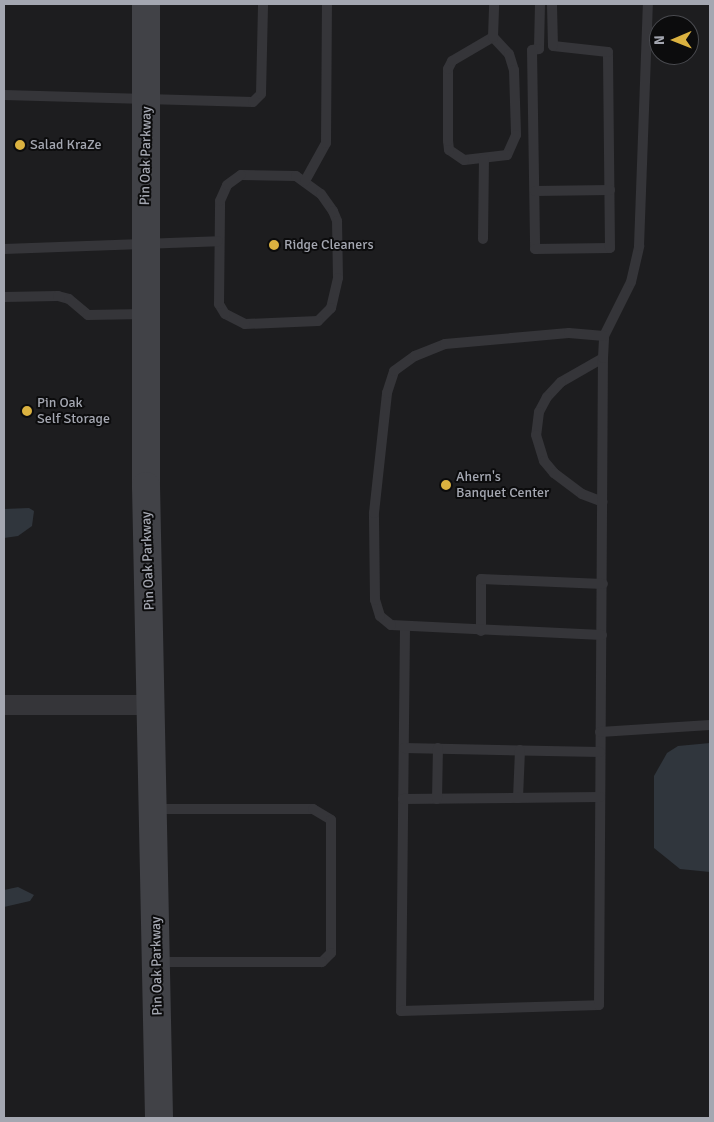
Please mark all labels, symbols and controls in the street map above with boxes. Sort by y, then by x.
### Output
north arrow [649,15,699,65]
text: N [651,35,668,45]
street label: Pin Oak Parkway [137,106,155,206]
place label: Salad KraZe [30,137,102,153]
marker: Salad KraZe [14,139,26,151]
place label: Ridge Cleaners [284,237,374,253]
marker: Ridge Cleaners [268,239,280,251]
place label: Pin Oak Self Storage [37,395,110,428]
marker: Pin Oak Self Storage [21,405,33,417]
place label: Ahern's Banquet Center [456,469,549,502]
marker: Ahern's Banquet Center [440,479,452,491]
street label: Pin Oak Parkway [138,511,158,611]
street label: Pin Oak Parkway [148,916,166,1016]

